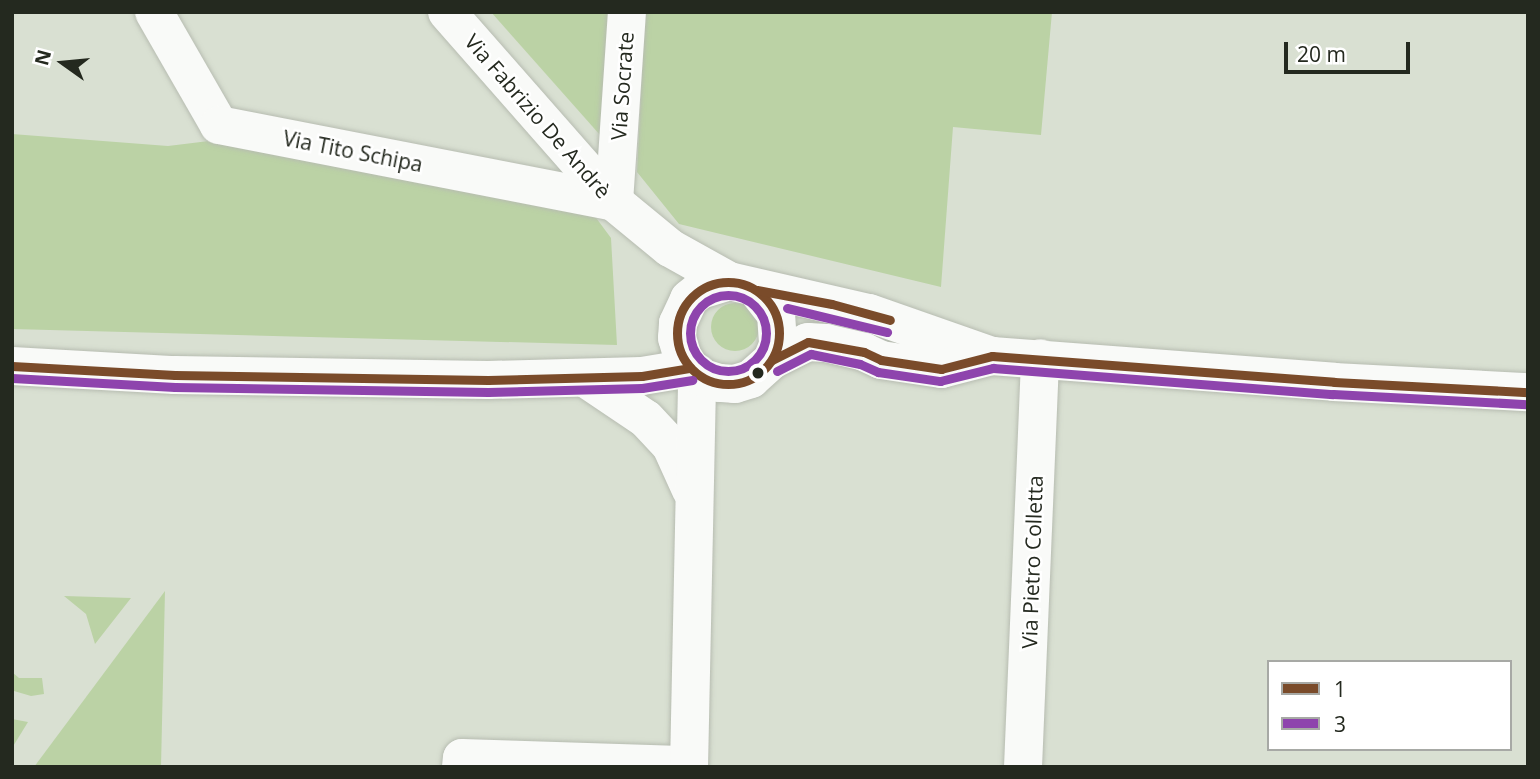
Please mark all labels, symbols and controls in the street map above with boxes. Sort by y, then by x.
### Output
north arrow [28,28,98,98]
scale bar [1288,28,1414,72]
street label: Via Fabrizio De Andrè [460,29,616,203]
street label: Via Socrate [606,31,638,141]
text: 20 m [1297,40,1346,68]
text: N [28,47,57,68]
street label: Via Tito Schipa [281,125,425,177]
unlabelled marker [751,366,765,380]
street label: Via Pietro Colletta [1016,475,1048,649]
legend [1267,660,1512,751]
text: 1 [1334,675,1346,703]
text: 3 [1334,710,1346,738]

